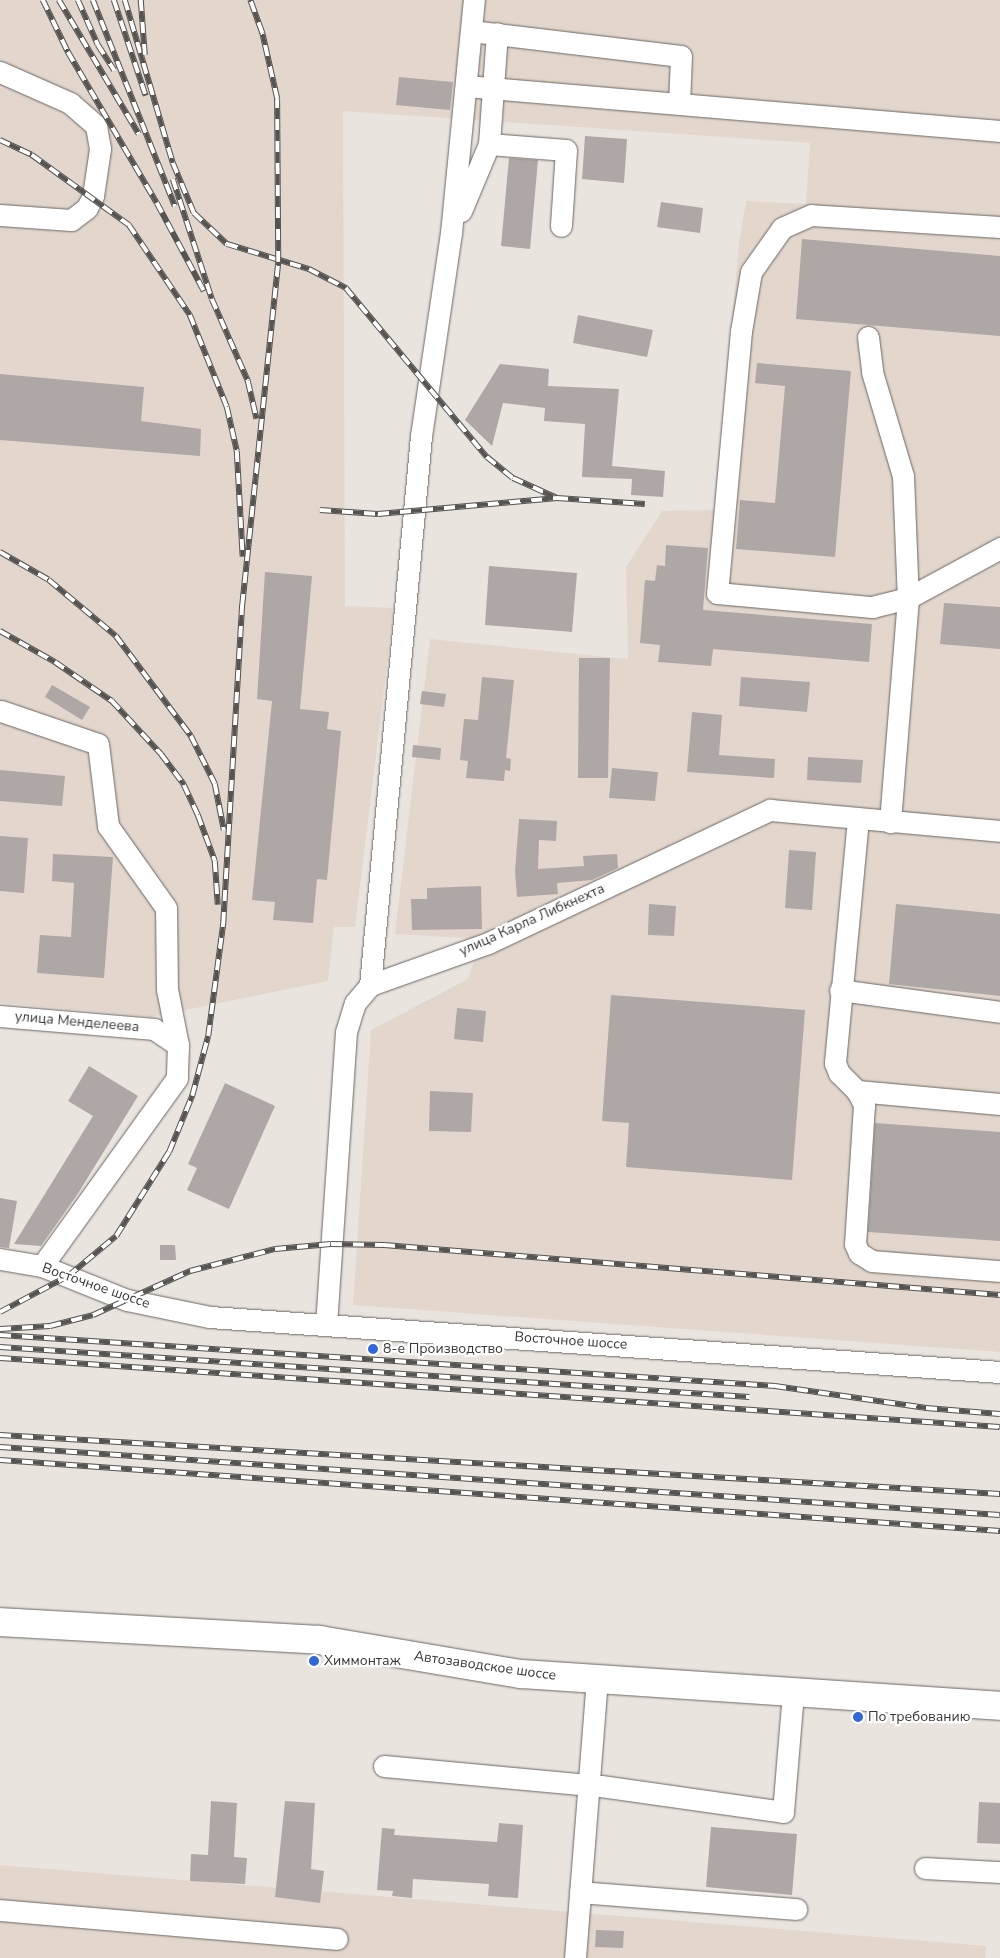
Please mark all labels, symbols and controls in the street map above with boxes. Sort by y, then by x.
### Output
street label: улица Карла Либкнехта [457,880,607,960]
street label: улица Менделеева [14,1008,140,1036]
street label: Восточное шоссе [40,1260,152,1312]
street label: Восточное шоссе [514,1329,628,1353]
place label: 8-е Производство [383,1341,503,1357]
marker: 8-е Производство [367,1343,379,1355]
street label: Автозаводское шоссе [413,1648,557,1684]
place label: Химмонтаж [324,1653,401,1669]
marker: Химмонтаж [308,1655,320,1667]
place label: По требованию [868,1709,970,1725]
marker: По требованию [852,1711,864,1723]

